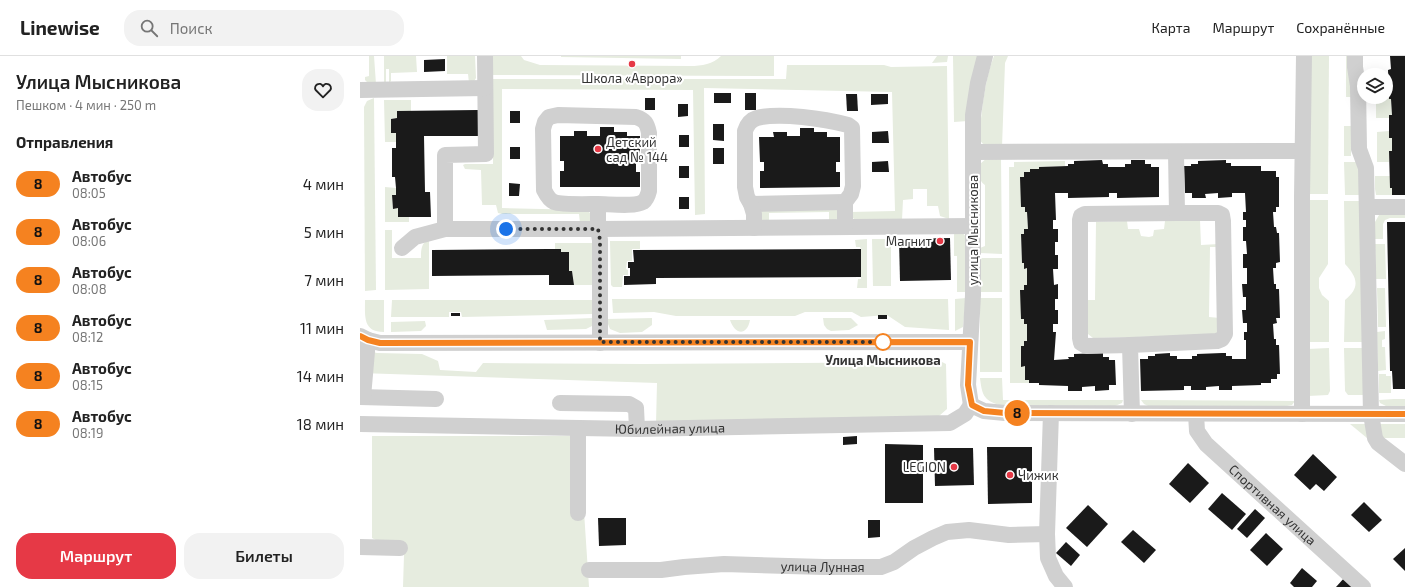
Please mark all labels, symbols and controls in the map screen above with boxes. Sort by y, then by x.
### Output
search box [124,10,404,46]
text: Linewise [20,16,100,39]
icon: search [138,17,160,39]
text: Поиск [170,19,213,37]
text: Карта [1152,19,1190,36]
text: Маршрут [1212,19,1274,36]
text: Сохранённые [1296,19,1385,36]
marker: Школа «Аврора» [627,59,637,69]
map controls [1357,68,1393,104]
button: layers [1357,68,1393,104]
button: heart [302,69,344,111]
text: Улица Мысникова [16,70,181,93]
place label: Школа «Аврора» [581,70,683,86]
text: Пешком · 4 мин · 250 m [16,97,156,113]
text: Отправления [16,133,113,151]
place label: Детский сад № 144 [606,134,668,165]
marker: Детский сад № 144 [593,144,603,154]
text: Автобус [72,167,132,185]
text: 8 [34,175,42,192]
text: 4 мин [303,175,344,193]
street label: улица Мысникова [965,175,981,285]
text: 08:05 [72,185,106,201]
text: Автобус [72,215,132,233]
your location [496,219,516,239]
text: 8 [34,223,42,240]
text: 5 мин [304,223,344,241]
text: 08:06 [72,233,106,249]
place label: Магнит [886,233,933,249]
marker: Магнит [935,236,945,246]
text: Автобус [72,263,132,281]
text: 8 [34,271,42,288]
text: 7 мин [304,271,344,289]
text: 08:08 [72,281,107,297]
text: Автобус [72,311,132,329]
text: 8 [34,319,42,336]
text: 11 мин [300,319,344,337]
text: 08:12 [72,329,103,345]
marker: Улица Мысникова [874,333,892,351]
place label: Улица Мысникова [825,352,941,368]
text: Автобус [72,359,132,377]
text: 8 [34,367,42,384]
text: 14 мин [297,367,344,385]
text: 08:15 [72,377,103,393]
line badge: 8 [1004,400,1030,426]
text: 8 [1013,404,1021,421]
text: Автобус [72,407,132,425]
text: 8 [34,415,42,432]
text: 18 мин [297,415,344,433]
street label: Юбилейная улица [615,419,725,437]
text: 08:19 [72,425,103,441]
place label: LEGION [903,459,946,475]
street label: Спортивная улица [1226,461,1320,548]
marker: LEGION [949,462,959,472]
place label: Чижик [1018,467,1059,483]
marker: Чижик [1005,470,1015,480]
button: Маршрут [16,533,176,579]
button: Билеты [184,533,344,579]
street label: улица Лунная [780,558,865,575]

